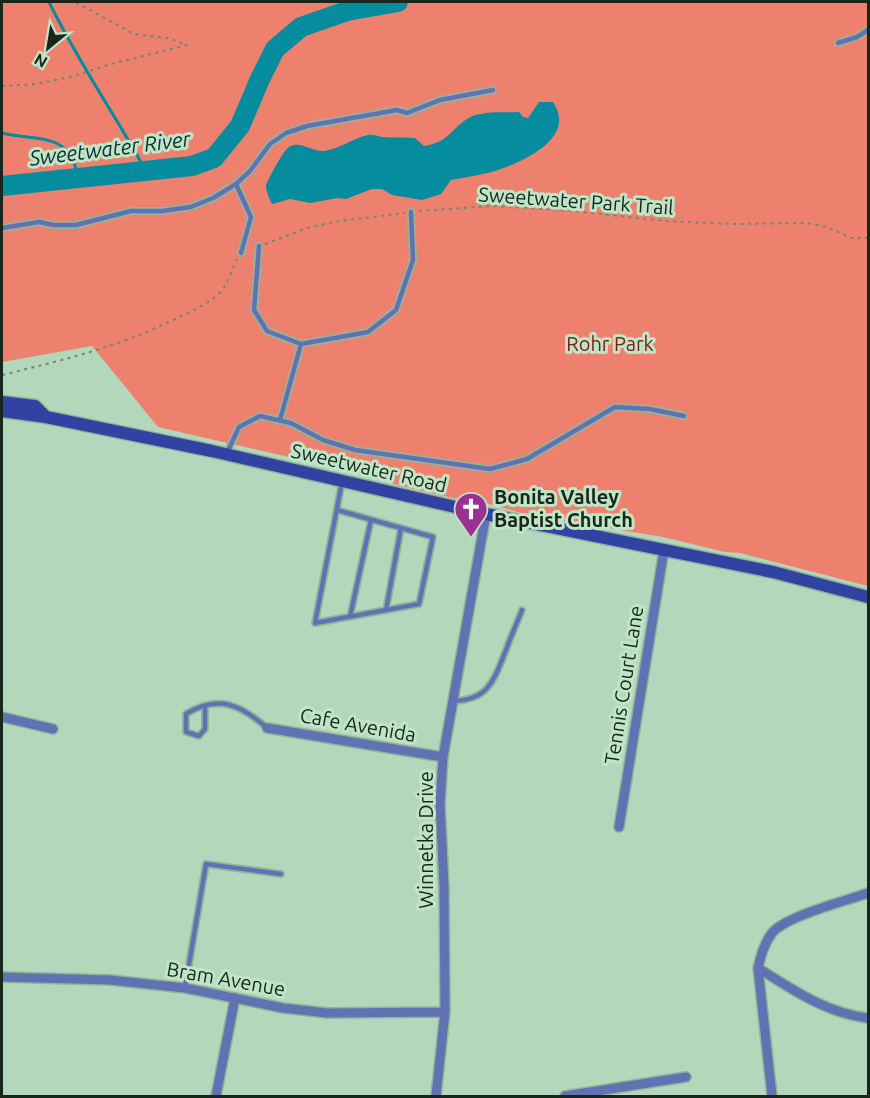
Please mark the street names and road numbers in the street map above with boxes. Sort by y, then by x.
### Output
street label: Sweetwater Park Trail [478,182,674,219]
street label: Sweetwater Road [289,438,449,497]
street label: Tennis Court Lane [600,604,647,766]
street label: Cafe Avenida [298,703,418,746]
street label: Winnetka Drive [414,771,437,909]
street label: Bram Avenue [165,957,287,1000]

